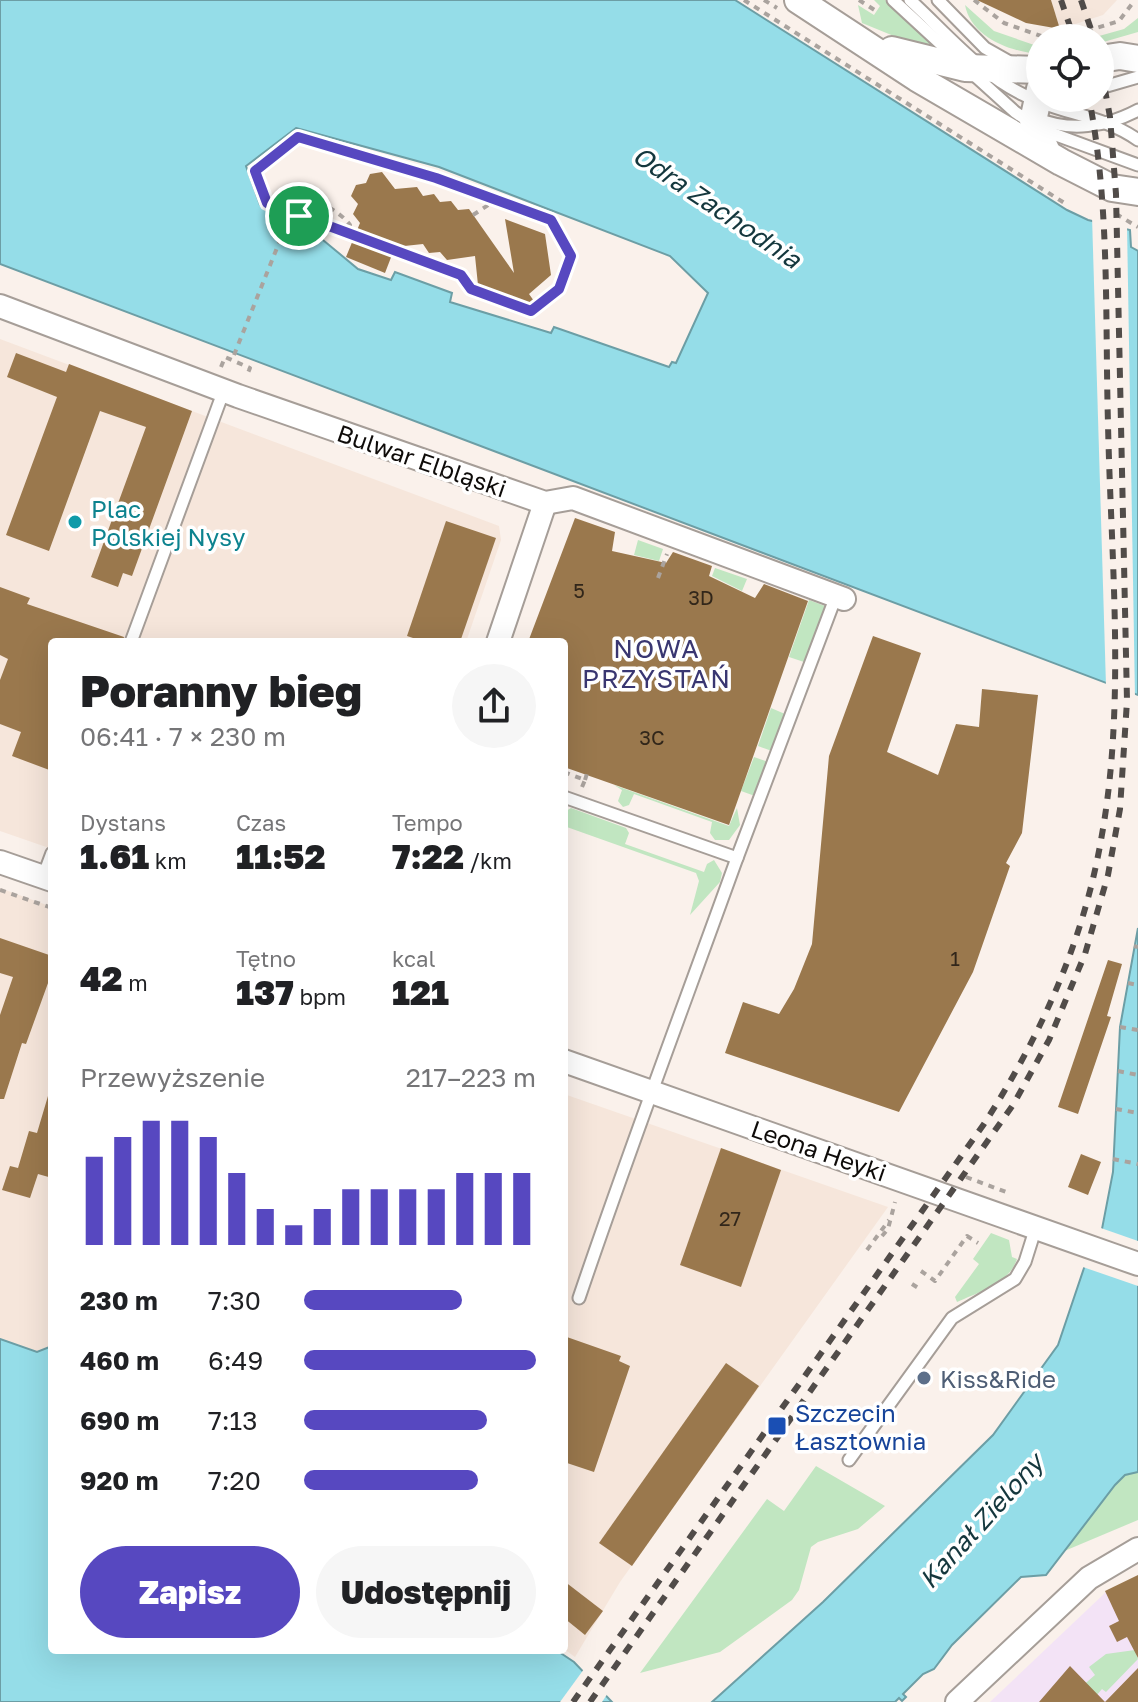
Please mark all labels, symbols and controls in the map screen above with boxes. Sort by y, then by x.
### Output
map controls [1026,24,1114,112]
button: locate [1026,24,1114,112]
water label: Odra Zachodnia [627,139,808,275]
pin [265,182,333,250]
icon: arrive [277,194,321,238]
street label: Bulwar Elbląski [334,417,510,503]
place label: Plac Polskiej Nysy [91,494,245,551]
marker: Plac Polskiej Nysy [66,513,84,531]
house number: 5 [573,578,585,602]
house number: 3D [688,585,714,609]
district label: NOWA PRZYSTAŃ [582,633,732,694]
text: Poranny bieg [80,664,362,717]
button: share [452,664,536,748]
text: 06:41 · 7 × 230 m [80,721,286,752]
house number: 3C [639,725,665,749]
text: Dystans [80,809,166,836]
text: Czas [236,809,286,836]
text: Tempo [392,809,463,836]
text: 1.61 [80,836,149,876]
text: 11:52 [236,836,326,876]
text: 7:22 [392,836,464,876]
text: km [149,847,187,874]
text: /km [464,847,512,874]
text: Tętno [236,945,296,972]
text: kcal [392,945,435,972]
house number: 1 [950,946,960,970]
text: 42 [80,958,123,998]
text: m [123,969,148,996]
text: 137 [236,972,294,1012]
text: 121 [392,972,449,1012]
text: bpm [294,983,346,1010]
text: Przewyższenie [80,1062,265,1093]
text: 217–223 m [406,1062,536,1093]
street label: Leona Heyki [748,1113,890,1187]
house number: 27 [719,1206,741,1230]
text: 230 m [80,1285,158,1316]
text: 7:30 [208,1285,261,1316]
text: 460 m [80,1345,159,1376]
text: 6:49 [208,1345,263,1376]
place label: Kiss&Ride [940,1364,1056,1393]
marker: Kiss&Ride [915,1369,933,1387]
place label: Szczecin Łasztownia [795,1398,926,1455]
text: 690 m [80,1405,159,1436]
text: 7:13 [208,1405,257,1436]
marker: Szczecin Łasztownia [766,1415,788,1437]
water label: Kanał Zielony [913,1445,1052,1594]
text: 920 m [80,1465,159,1496]
text: 7:20 [208,1465,261,1496]
button: Zapisz [80,1546,300,1638]
button: Udostępnij [316,1546,536,1638]

